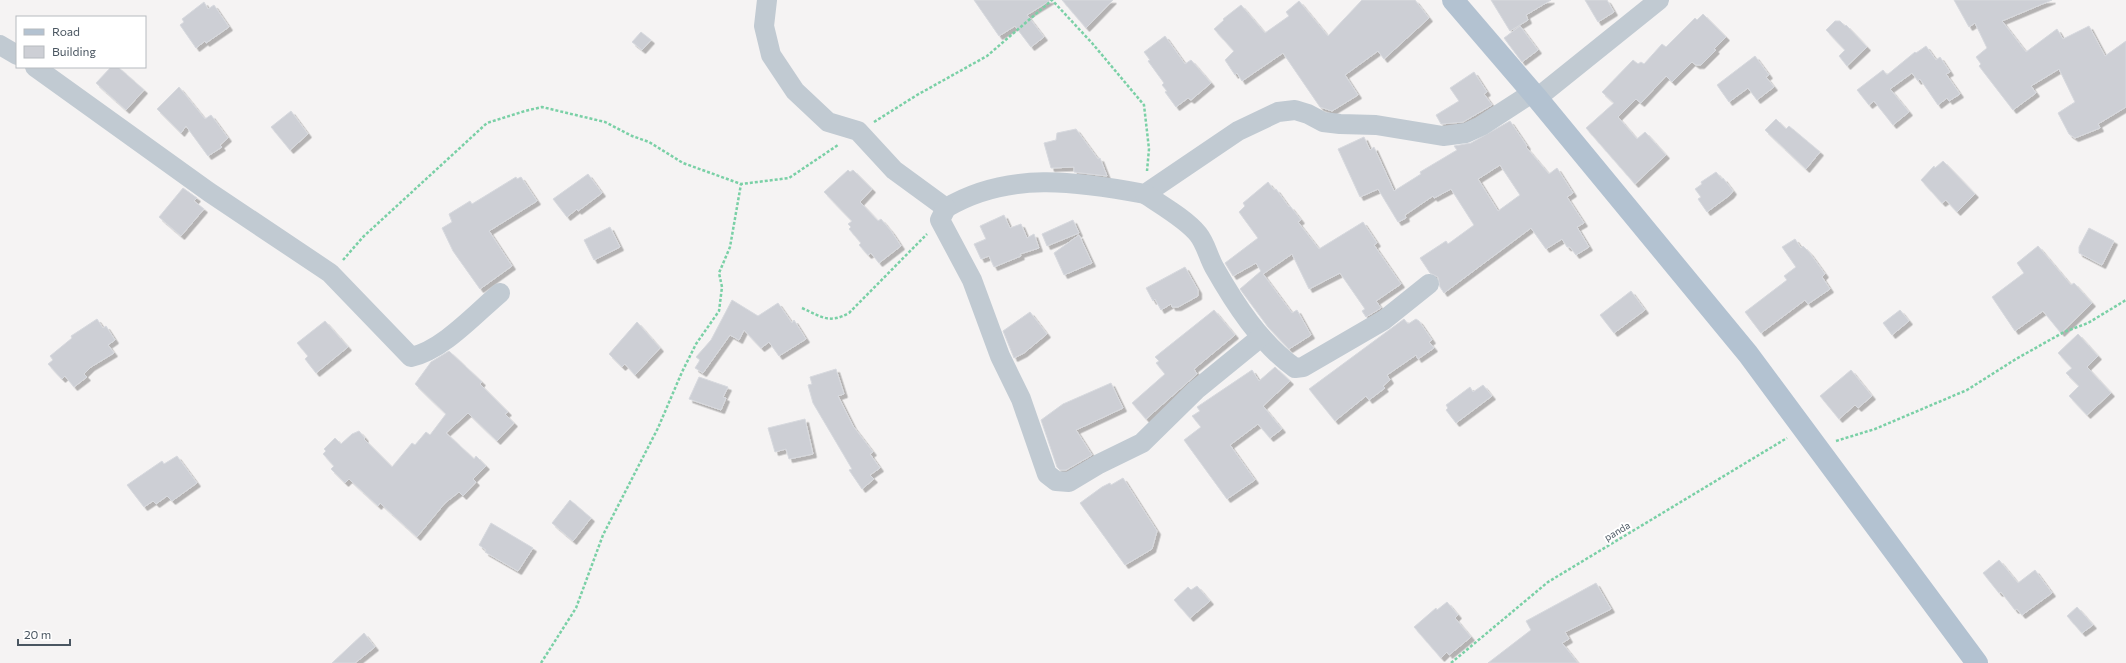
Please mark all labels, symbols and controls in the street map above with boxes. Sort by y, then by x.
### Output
legend [16,16,146,68]
text: Road [52,24,80,38]
text: Building [52,44,96,58]
street label: panda [1602,519,1632,543]
scale bar [18,621,70,647]
text: 20 m [24,627,51,641]

